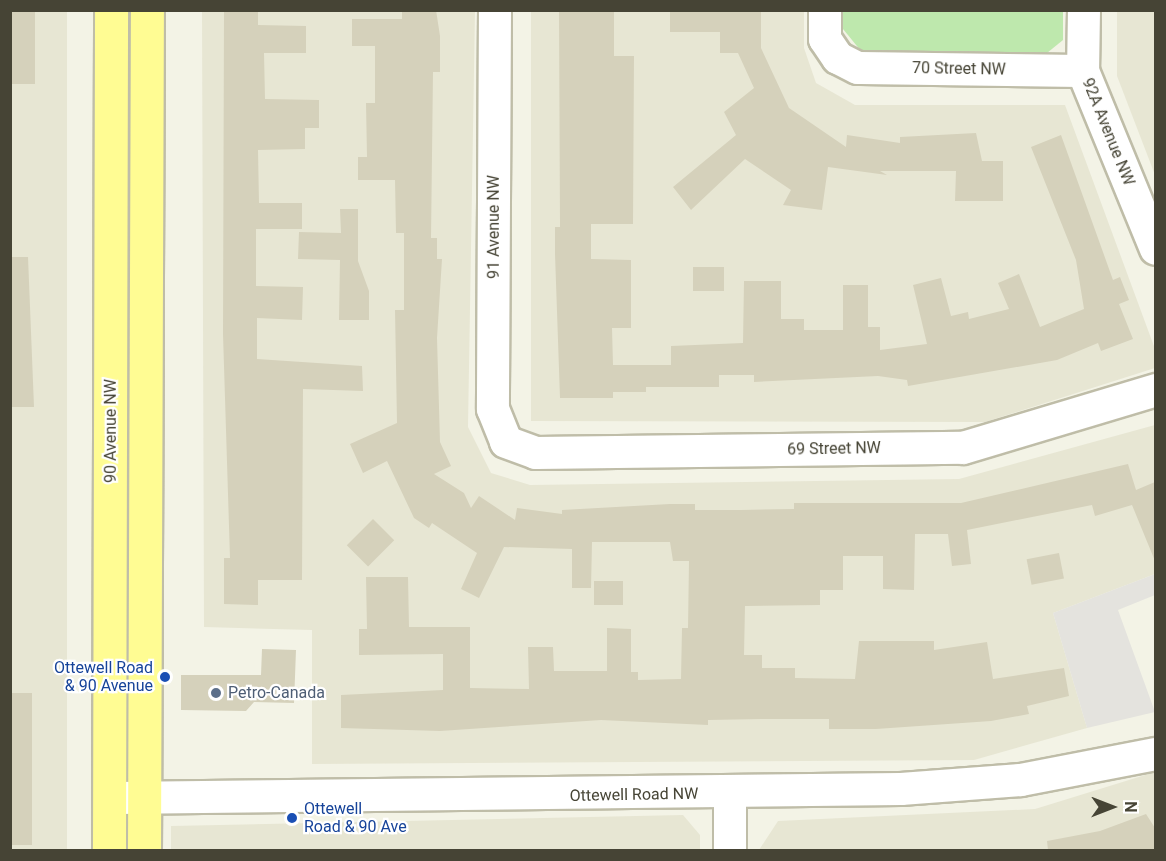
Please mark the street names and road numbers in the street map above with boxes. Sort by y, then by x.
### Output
street label: 70 Street NW [912,59,1006,79]
street label: 92A Avenue NW [1078,75,1138,189]
street label: 91 Avenue NW [484,175,504,279]
street label: 90 Avenue NW [101,379,121,483]
street label: 69 Street NW [787,439,881,459]
street label: Ottewell Road NW [570,784,698,806]

